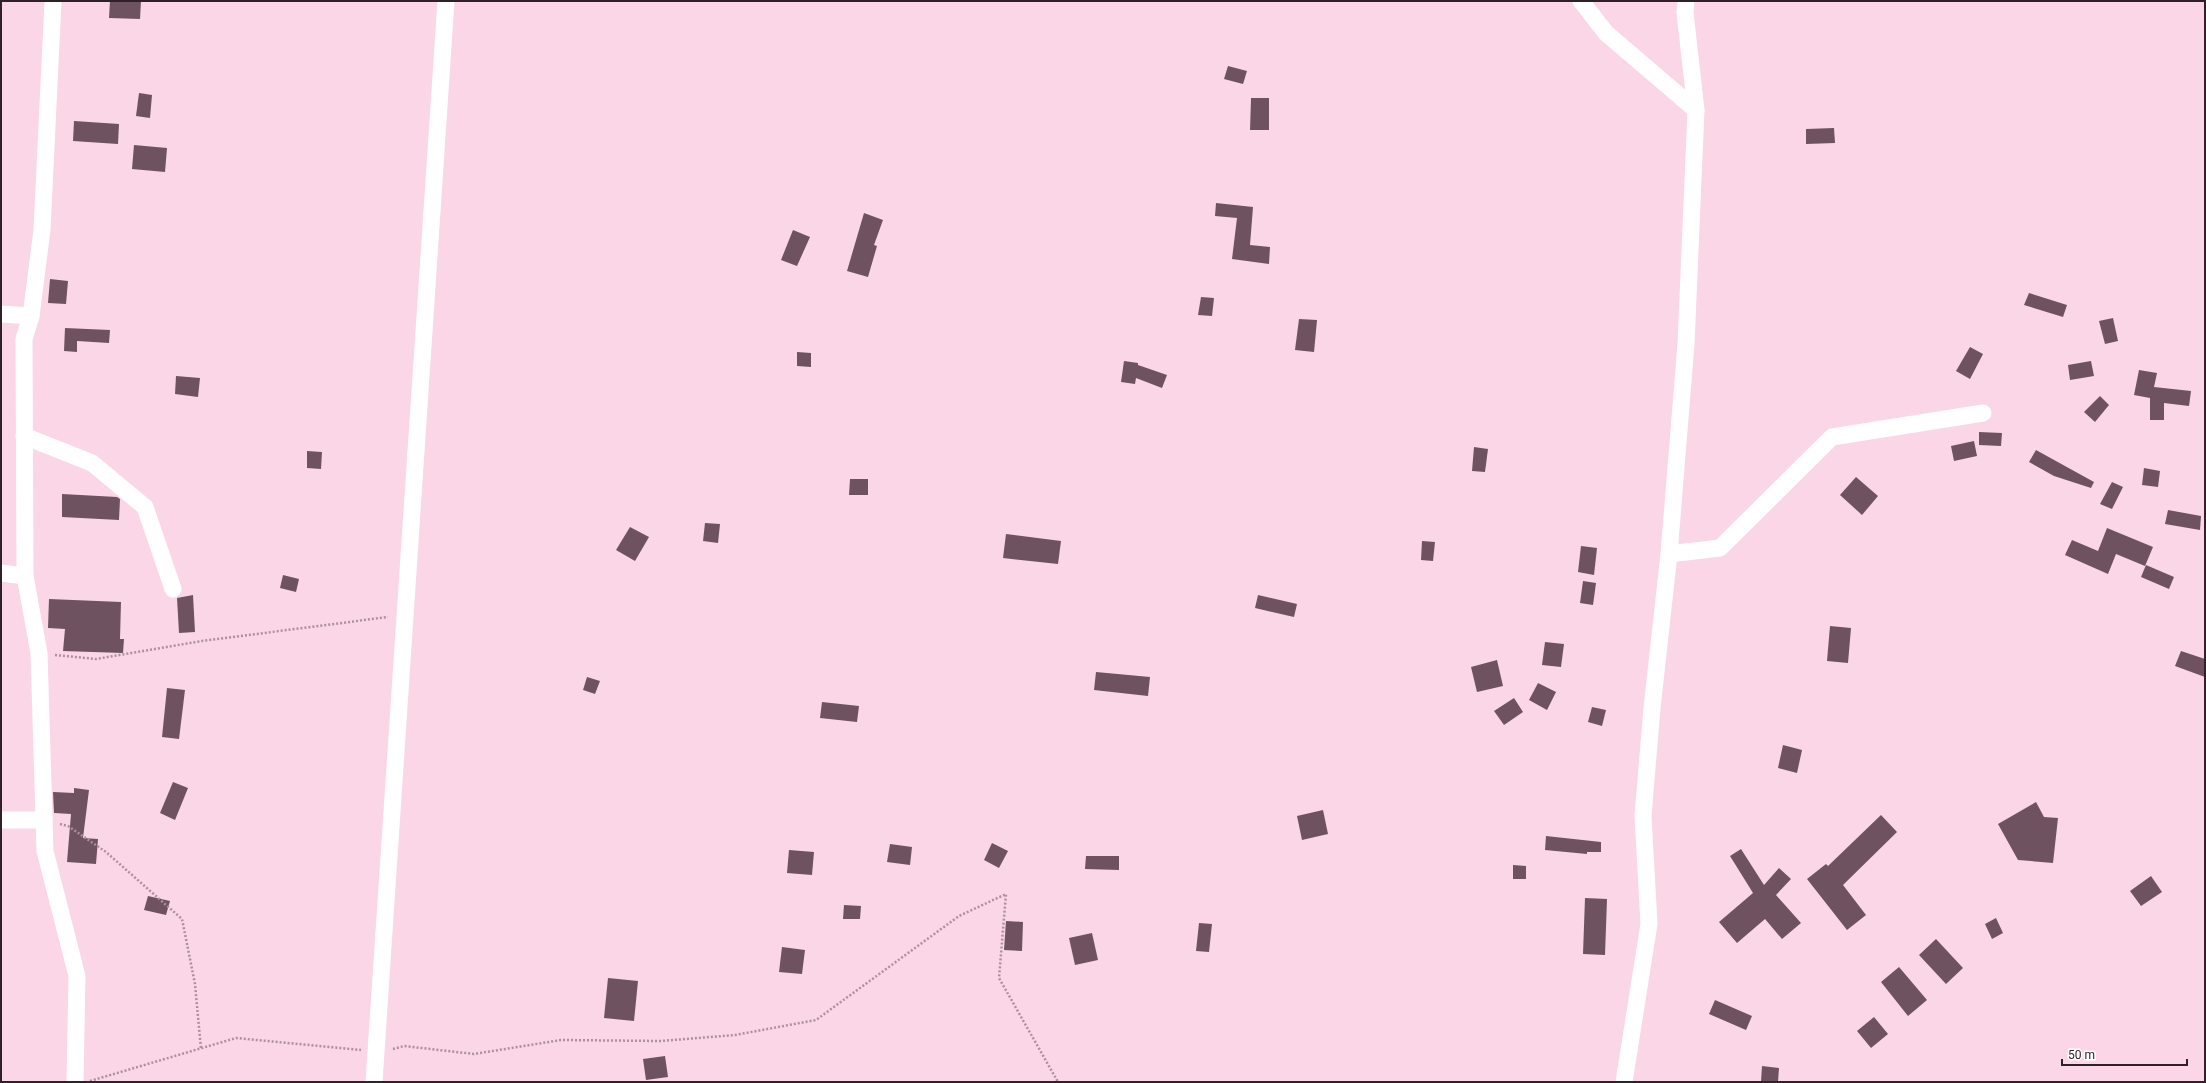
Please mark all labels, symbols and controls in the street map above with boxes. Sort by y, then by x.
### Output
scale bar [2062,1041,2187,1067]
text: 50 m [2068,1048,2095,1062]

